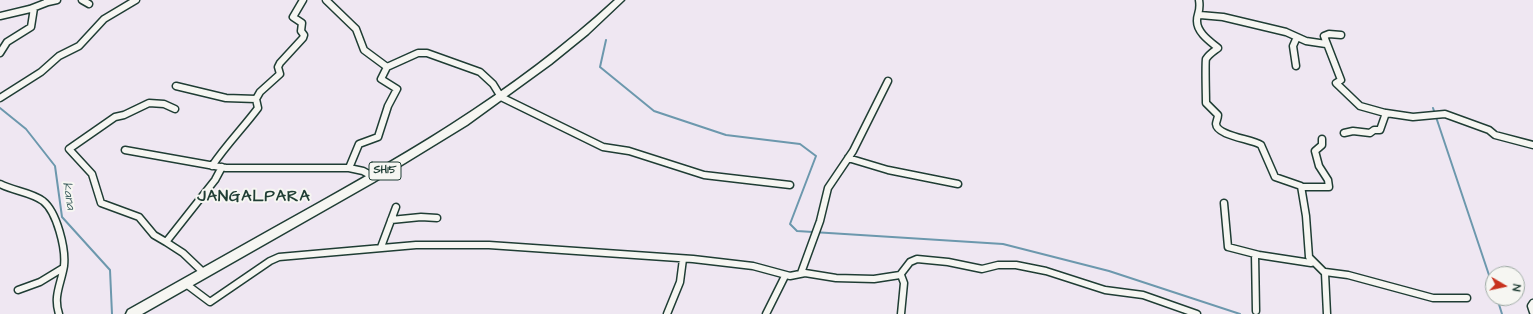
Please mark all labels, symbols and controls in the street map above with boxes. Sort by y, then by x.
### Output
road number: SH15 [369,162,401,180]
water label: kana [58,181,78,211]
district label: JANGALPARA [197,188,311,208]
north arrow [1485,266,1525,306]
text: N [1508,283,1524,292]

